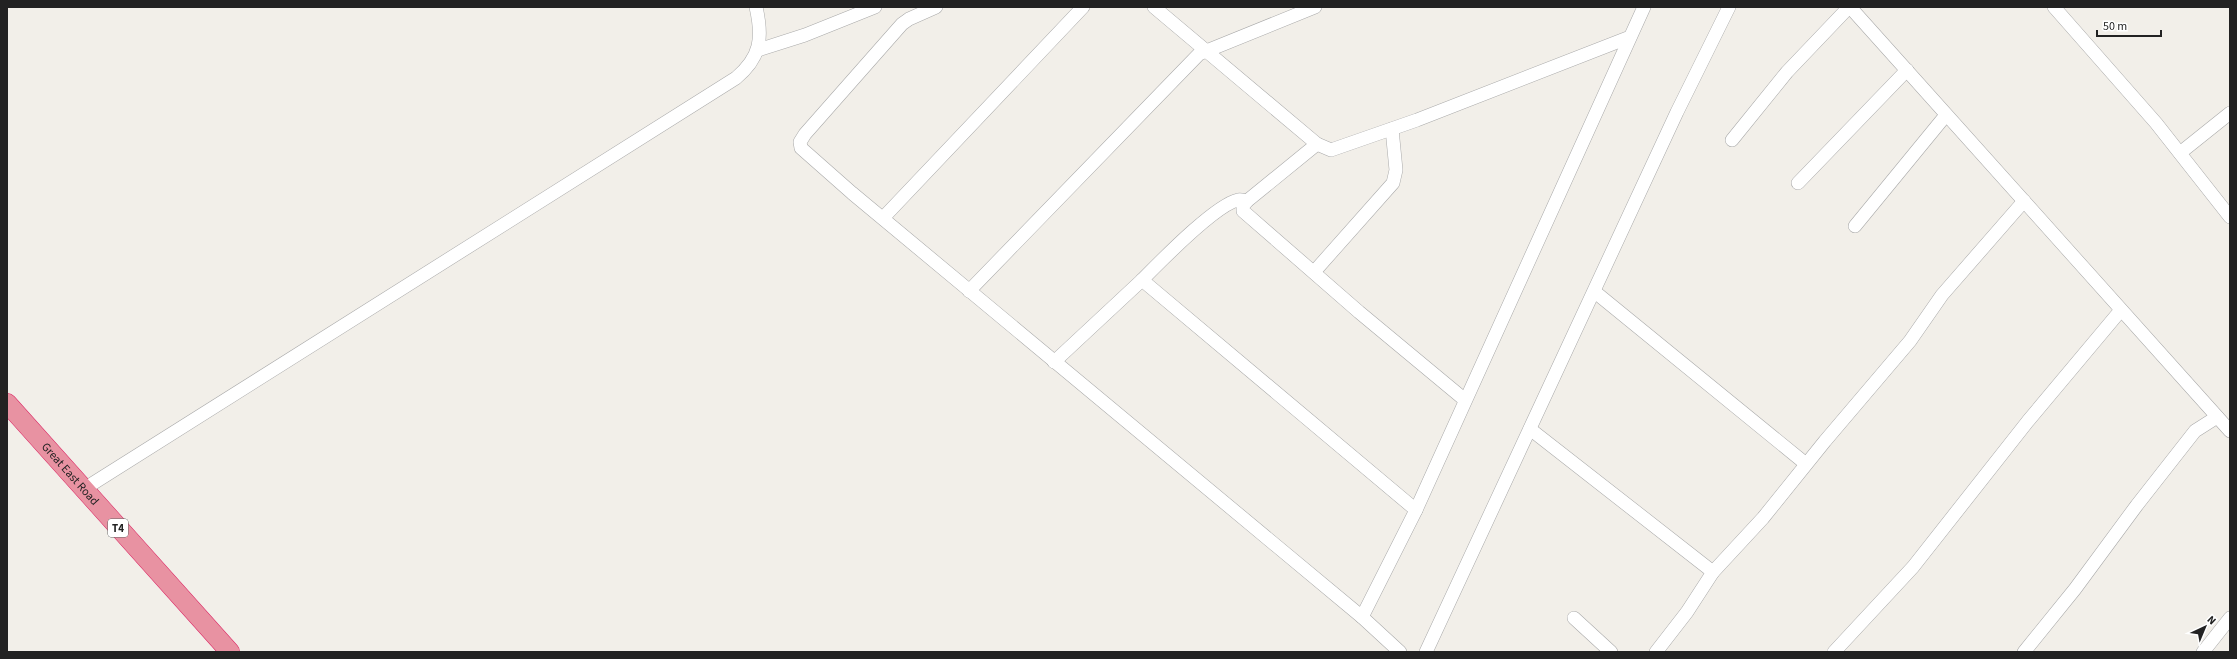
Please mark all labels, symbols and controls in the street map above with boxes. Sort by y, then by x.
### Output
scale bar [2097,12,2161,38]
text: 50 m [2103,18,2127,35]
street label: Great East Road [37,439,103,509]
road number: T4 [108,519,128,537]
north arrow [2185,607,2225,647]
text: N [2204,612,2219,628]

